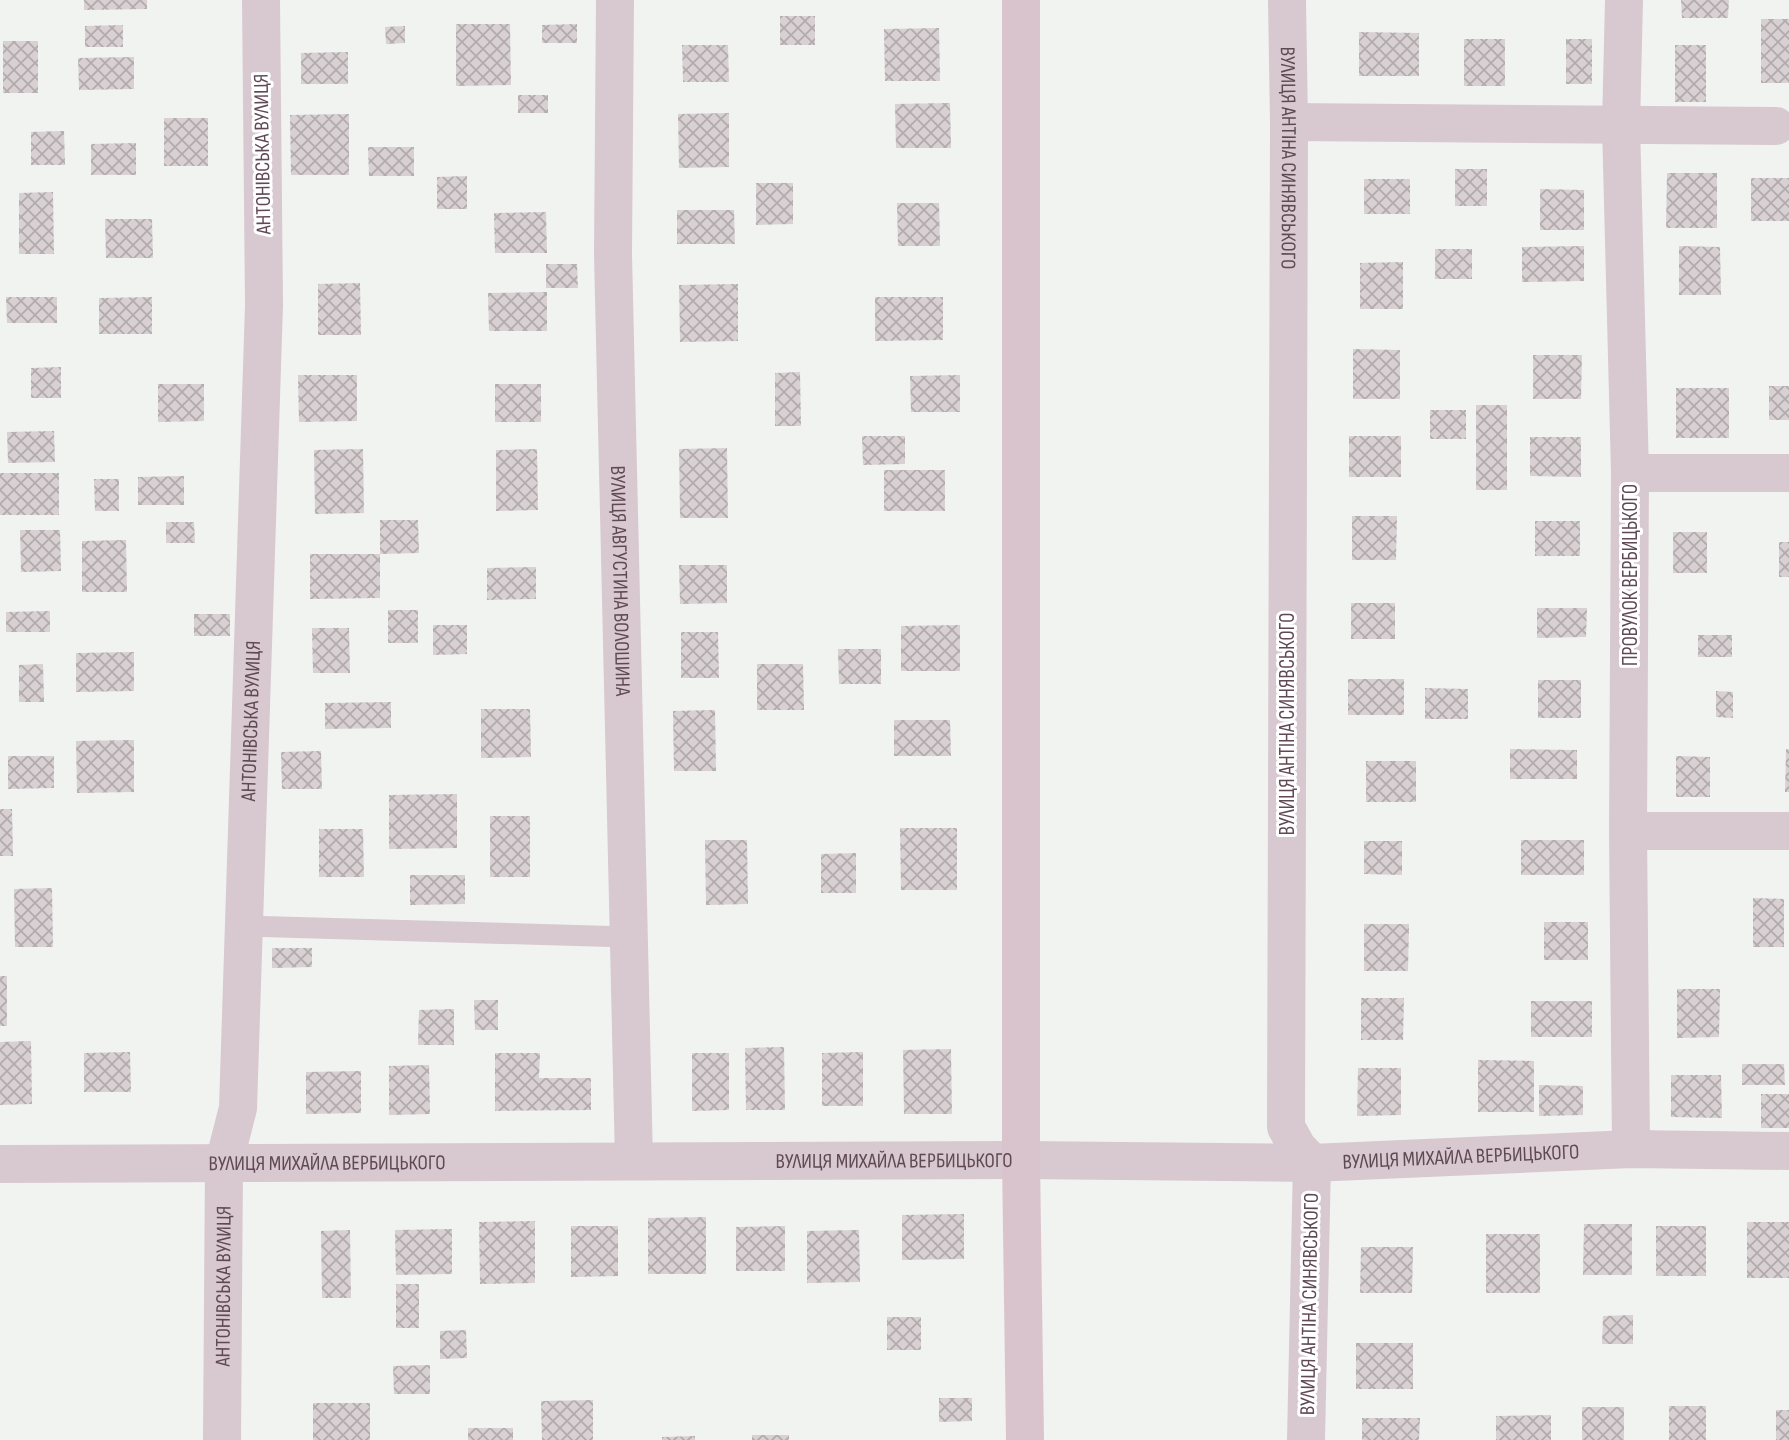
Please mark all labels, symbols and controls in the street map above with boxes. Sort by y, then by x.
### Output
street label: ВУЛИЦЯ АНТІНА СИНЯВСЬКОГО [1275,46,1301,269]
street label: АНТОНІВСЬКА ВУЛИЦЯ [249,73,276,236]
street label: ВУЛИЦЯ АВГУСТИНА ВОЛОШИНА [605,465,635,697]
street label: ПРОВУЛОК ВЕРБИЦЬКОГО [1618,484,1643,666]
street label: ВУЛИЦЯ АНТІНА СИНЯВСЬКОГО [1275,613,1300,835]
street label: АНТОНІВСЬКА ВУЛИЦЯ [236,640,266,803]
street label: ВУЛИЦЯ МИХАЙЛА ВЕРБИЦЬКОГО [1342,1139,1580,1175]
street label: ВУЛИЦЯ МИХАЙЛА ВЕРБИЦЬКОГО [775,1148,1013,1174]
street label: ВУЛИЦЯ МИХАЙЛА ВЕРБИЦЬКОГО [208,1150,446,1176]
street label: ВУЛИЦЯ АНТІНА СИНЯВСЬКОГО [1295,1193,1324,1415]
street label: АНТОНІВСЬКА ВУЛИЦЯ [211,1206,237,1367]

